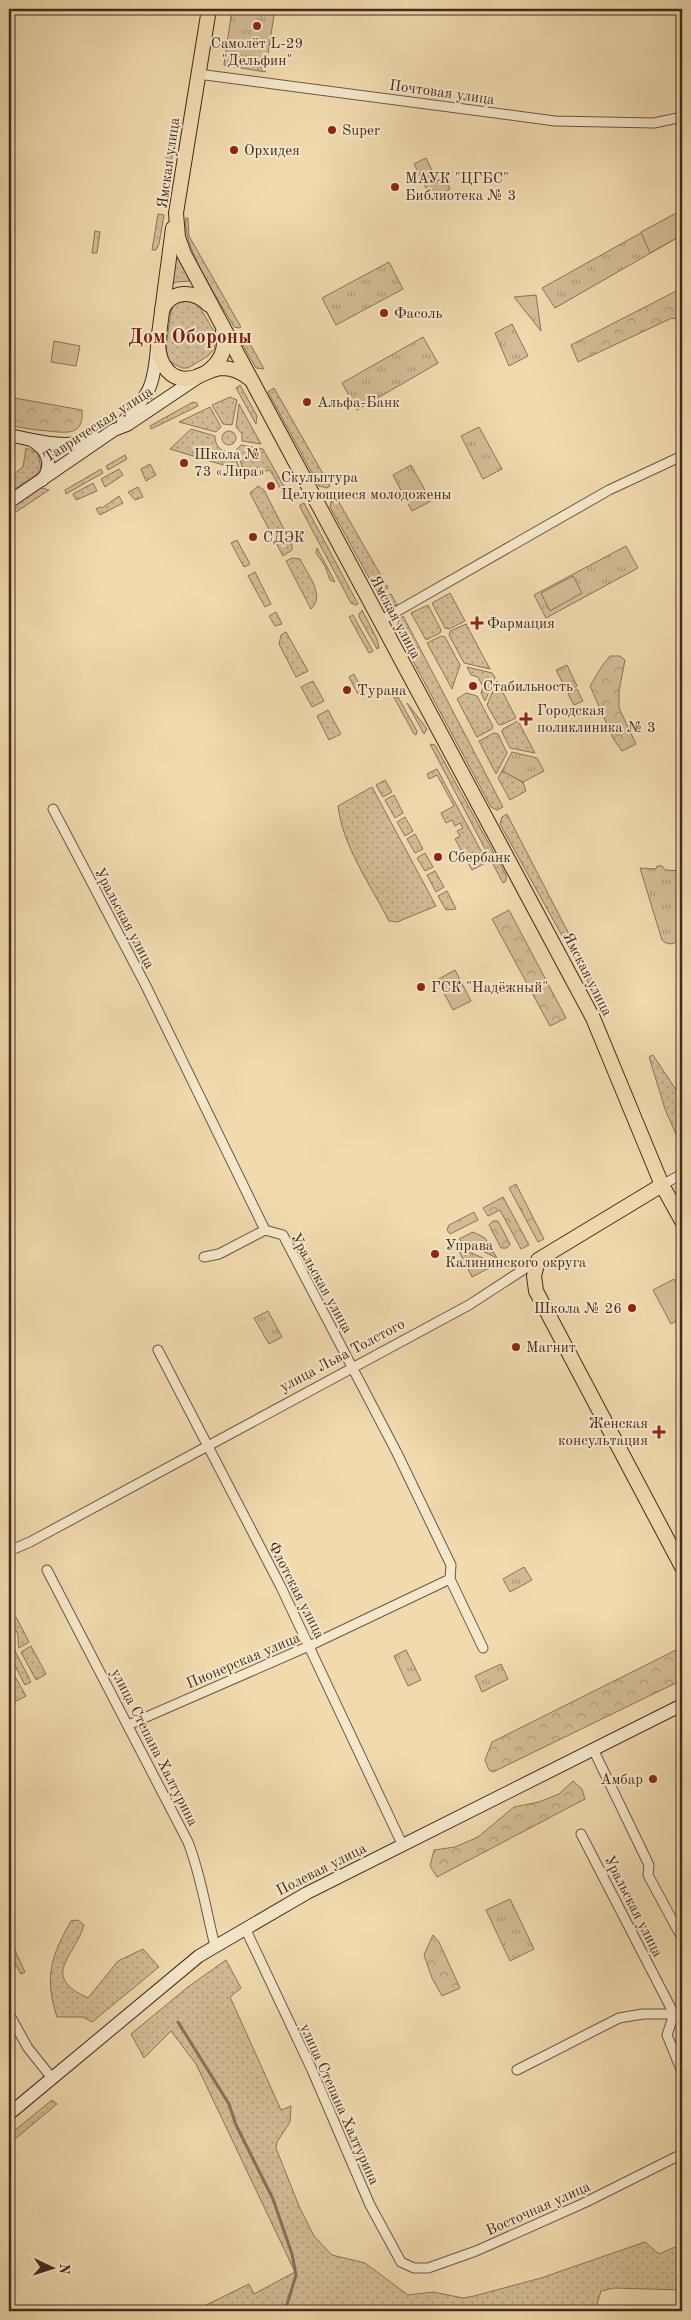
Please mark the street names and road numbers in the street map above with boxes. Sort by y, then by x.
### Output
street label: Почтовая улица [388,79,496,108]
street label: Ямская улица [156,116,183,210]
street label: Таврическая улица [42,384,156,466]
street label: Ямская улица [367,574,423,662]
street label: Уральская улица [91,866,157,972]
street label: Ямская улица [559,930,614,1019]
street label: Уральская улица [287,1231,355,1337]
street label: улица Льва Толстого [278,1317,408,1396]
street label: Флотская улица [265,1540,327,1642]
street label: Пионерская улица [184,1630,303,1692]
street label: улица Степана Халтурина [107,1666,200,1829]
street label: Полевая улица [274,1841,370,1899]
street label: Уральская улица [601,1853,665,1960]
street label: улица Степана Халтурина [296,2022,381,2188]
street label: Восточная улица [484,2179,594,2239]

